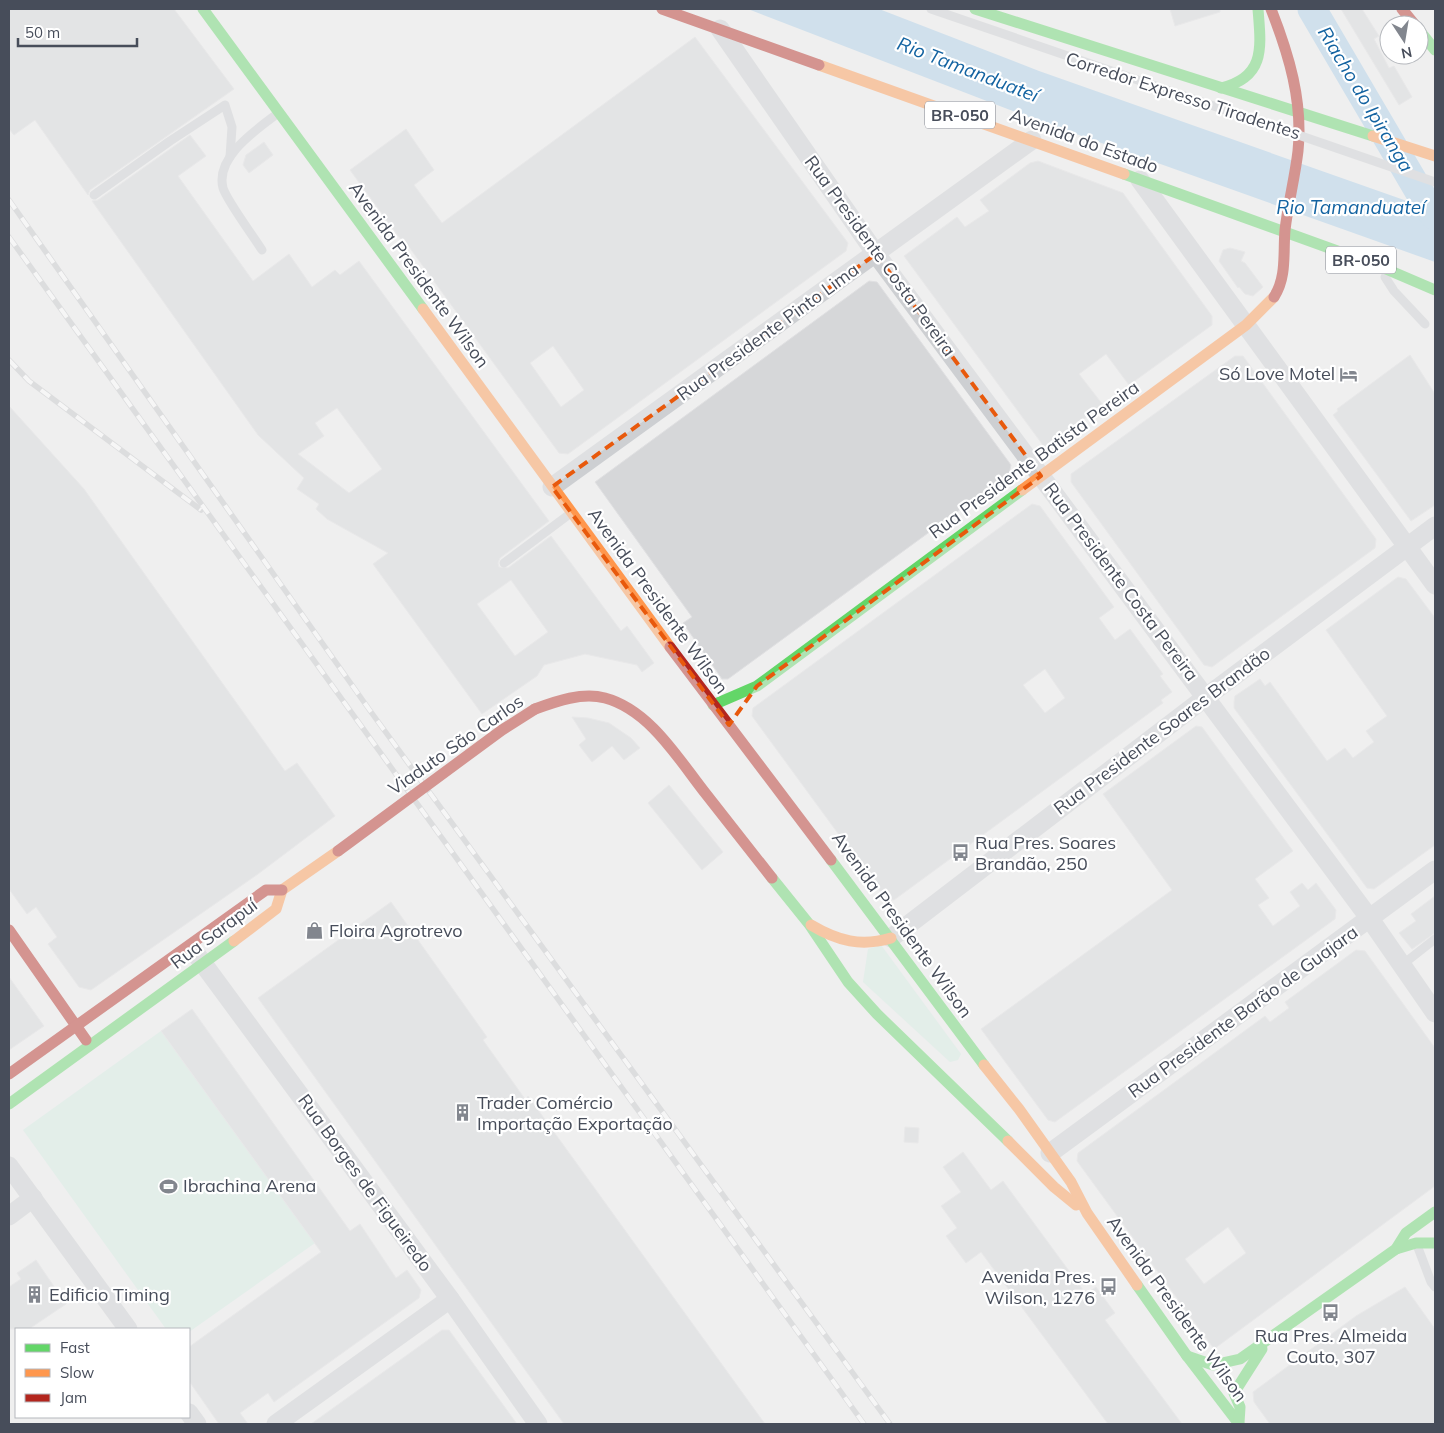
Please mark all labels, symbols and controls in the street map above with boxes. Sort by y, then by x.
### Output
scale bar [18,15,136,47]
north arrow [1379,15,1429,65]
water label: Riacho do Ipiranga [1313,22,1419,176]
text: 50 m [25,23,60,42]
water label: Rio Tamanduateí [894,31,1044,108]
text: N [1400,43,1414,63]
street label: Corredor Expresso Tiradentes [1063,47,1304,144]
road number: BR-050 [925,102,995,128]
street label: Avenida do Estado [1007,103,1162,178]
street label: Rua Presidente Costa Pereira [800,151,961,361]
street label: Avenida Presidente Wilson [344,177,495,372]
water label: Rio Tamanduateí [1276,195,1428,219]
road number: BR-050 [1326,246,1396,274]
street label: Rua Presidente Pinto Lima [672,258,863,405]
place label: Só Love Motel [1219,362,1335,385]
hotel icon: Só Love Motel [1339,364,1359,384]
street label: Rua Presidente Batista Pereira [924,376,1143,544]
street label: Rua Presidente Costa Pereira [1039,478,1204,685]
street label: Avenida Presidente Wilson [583,503,734,698]
street label: Rua Presidente Soares Brandão [1049,642,1275,820]
street label: Viaduto São Carlos [384,689,528,800]
street label: Avenida Presidente Wilson [827,827,978,1022]
place label: Rua Pres. Soares Brandão, 250 [975,831,1116,875]
bus stop icon: Rua Pres. Soares Brandão, 250 [951,843,971,863]
street label: Rua Sarapuí [166,892,263,974]
place label: Floira Agrotrevo [329,919,463,942]
street label: Rua Presidente Barão de Guajara [1123,920,1362,1103]
shop icon: Floira Agrotrevo [305,921,325,941]
street label: Rua Borges de Figueiredo [293,1089,438,1276]
place label: Trader Comércio Importação Exportação [477,1091,673,1135]
building icon: Trader Comércio Importação Exportação [453,1103,473,1123]
place label: Ibrachina Arena [183,1174,316,1197]
sports icon: Ibrachina Arena [159,1176,179,1196]
street label: Avenida Presidente Wilson [1102,1211,1253,1406]
place label: Avenida Pres. Wilson, 1276 [981,1265,1095,1309]
bus stop icon: Avenida Pres. Wilson, 1276 [1099,1277,1119,1297]
place label: Edificio Timing [49,1283,170,1306]
building icon: Edificio Timing [25,1285,45,1305]
bus stop icon: Rua Pres. Almeida Couto, 307 [1321,1303,1341,1323]
place label: Rua Pres. Almeida Couto, 307 [1255,1324,1407,1368]
legend [15,1328,190,1418]
text: Fast [60,1338,90,1357]
text: Slow [60,1363,94,1382]
text: Jam [60,1388,87,1407]

